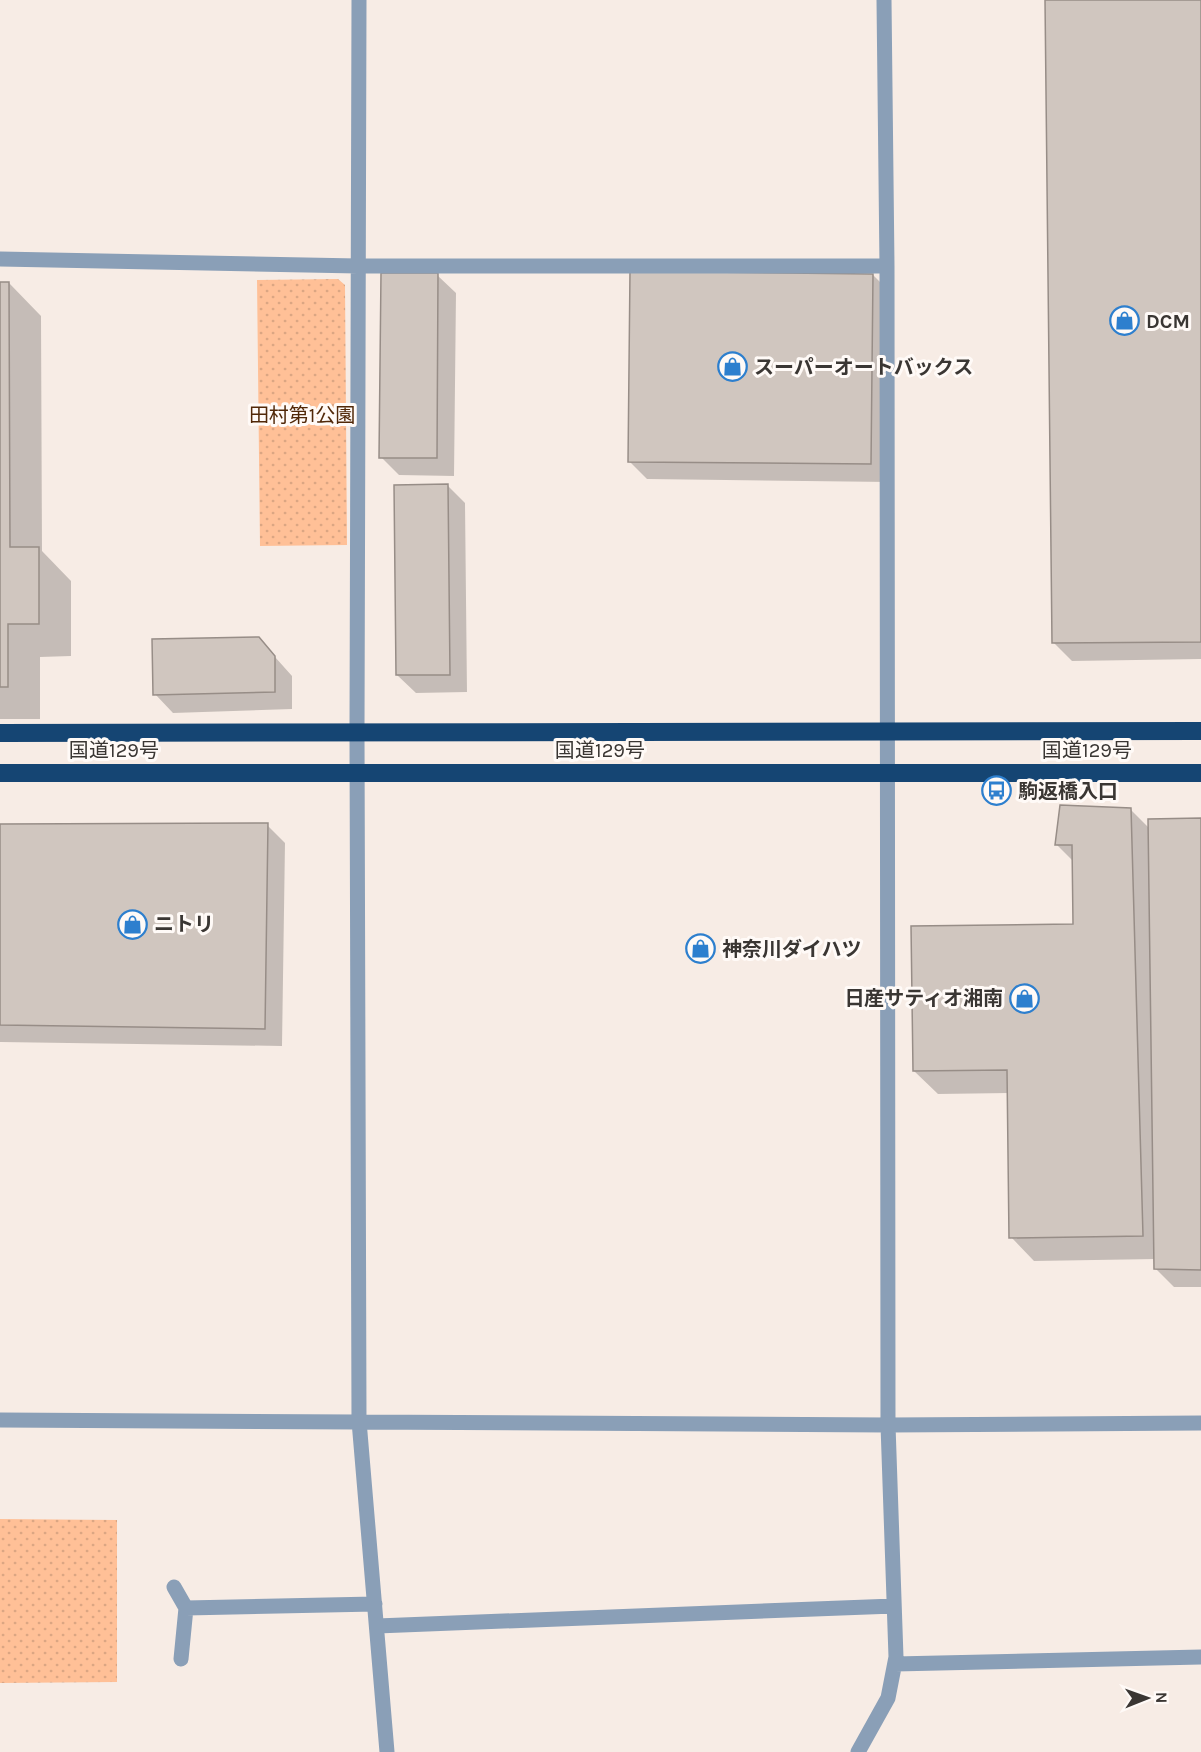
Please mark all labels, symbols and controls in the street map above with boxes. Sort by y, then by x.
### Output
shop icon: DCM [1109,305,1141,337]
place label: DCM [1146,310,1190,333]
shop icon: スーパーオートバックス [717,351,749,383]
place label: スーパーオートバックス [754,356,973,379]
park label: 田村第1公園 [249,404,355,427]
street label: 国道129号 [69,739,159,762]
street label: 国道129号 [555,739,645,762]
street label: 国道129号 [1042,739,1132,762]
bus stop icon: 駒返橋入口 [981,775,1013,807]
place label: 駒返橋入口 [1018,780,1118,803]
shop icon: ニトリ [117,908,149,940]
place label: ニトリ [154,913,214,936]
shop icon: 神奈川ダイハツ [685,933,717,965]
place label: 神奈川ダイハツ [722,938,862,961]
shop icon: 日産サティオ湘南 [1008,982,1040,1014]
place label: 日産サティオ湘南 [844,987,1003,1010]
north arrow [1117,1668,1177,1728]
text: N [1152,1692,1171,1704]

